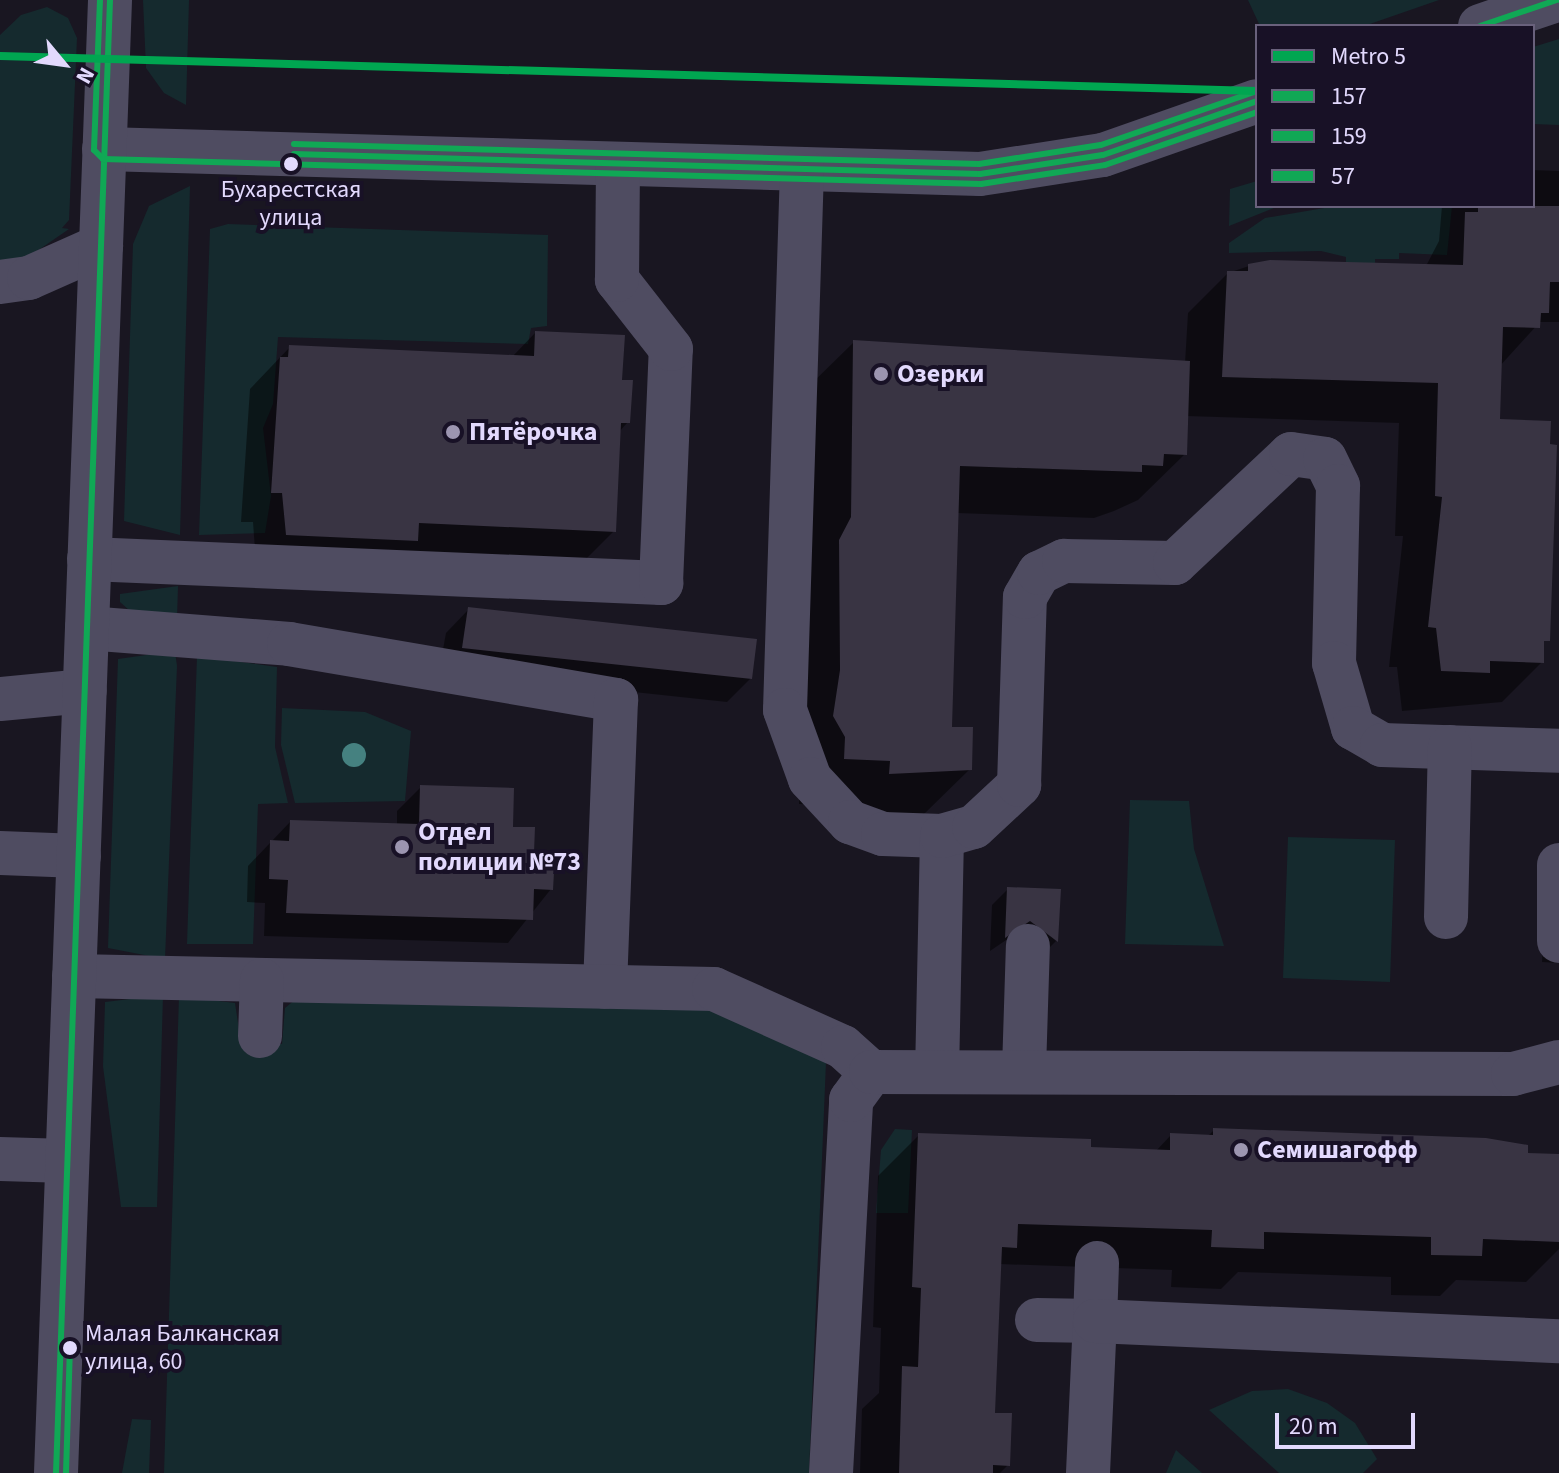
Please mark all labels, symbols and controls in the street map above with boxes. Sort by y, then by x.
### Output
north arrow [24,24,104,104]
legend [1255,24,1535,208]
text: Metro 5 [1331,39,1406,74]
text: N [67,61,103,90]
text: 157 [1331,79,1367,114]
text: 159 [1331,119,1367,154]
marker: Бухарестская улица [283,156,299,172]
text: 57 [1331,159,1355,194]
place label: Бухарестская улица [221,176,361,232]
place label: Озерки [897,358,984,390]
marker: Озерки [872,365,890,383]
place label: Пятёрочка [469,416,598,448]
marker: Пятёрочка [444,423,462,441]
place label: Отдел полиции №73 [418,816,581,878]
marker: Отдел полиции №73 [393,838,411,856]
place label: Семишагофф [1257,1134,1418,1166]
marker: Семишагофф [1232,1141,1250,1159]
place label: Малая Балканская улица, 60 [85,1320,280,1376]
marker: Малая Балканская улица, 60 [62,1340,78,1356]
scale bar [1279,1397,1419,1447]
text: 20 m [1289,1409,1338,1444]

